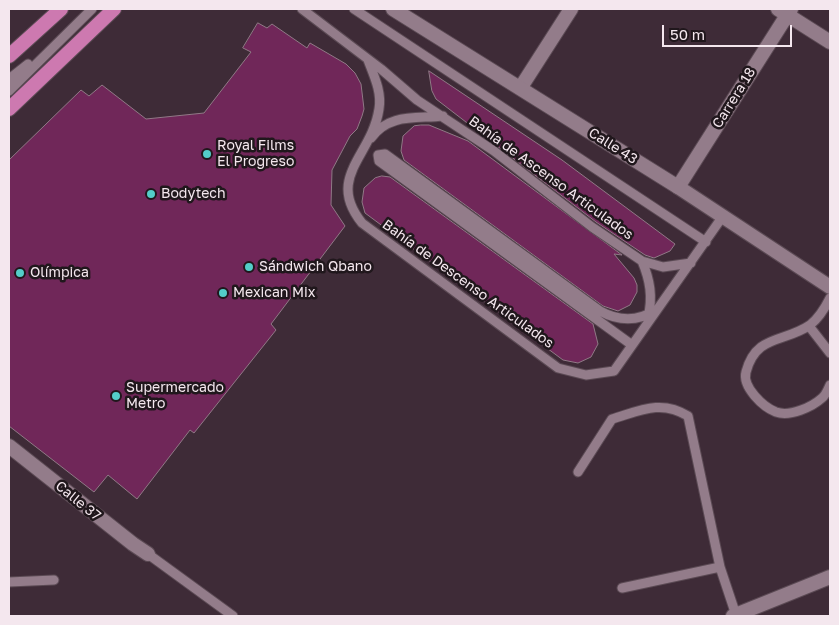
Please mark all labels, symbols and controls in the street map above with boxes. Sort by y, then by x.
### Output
scale bar [664,15,794,47]
text: 50 m [670,25,705,43]
street label: Carrera 18 [709,65,759,131]
street label: Bahía de Ascenso Articulados [466,113,636,243]
street label: Calle 43 [585,124,641,168]
place label: Royal Films El Progreso [217,138,294,170]
marker: Royal Films El Progreso [201,148,213,160]
place label: Bodytech [161,186,226,202]
marker: Bodytech [145,188,157,200]
street label: Bahía de Descenso Articulados [379,216,557,352]
place label: Sándwich Qbano [259,259,372,275]
marker: Sándwich Qbano [243,261,255,273]
place label: Olímpica [30,265,89,281]
marker: Olímpica [14,267,26,279]
place label: Mexican Mix [233,285,315,301]
marker: Mexican Mix [217,287,229,299]
place label: Supermercado Metro [126,380,224,412]
marker: Supermercado Metro [110,390,122,402]
street label: Calle 37 [52,478,104,524]

